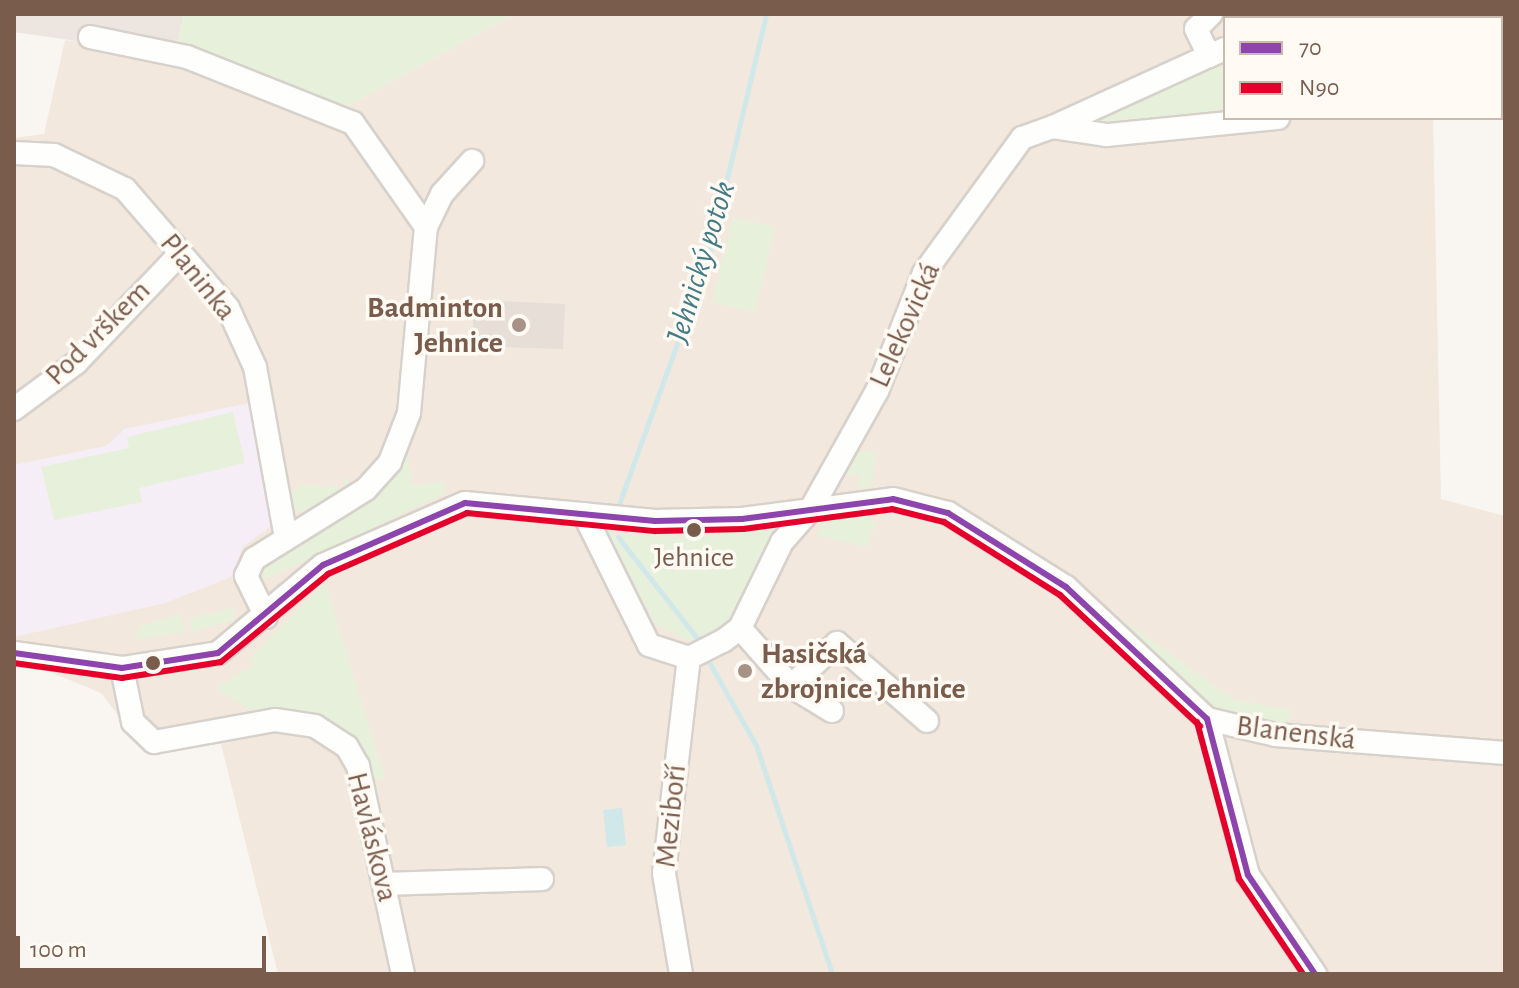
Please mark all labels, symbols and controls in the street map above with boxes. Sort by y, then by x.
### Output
legend [1223,16,1503,120]
text: 70 [1299,36,1322,60]
text: N90 [1299,76,1339,100]
water label: Jehnický potok [658,177,744,347]
street label: Planinka [152,226,244,328]
street label: Lelekovická [861,257,949,393]
street label: Pod vrškem [38,273,158,393]
place label: Badminton Jehnice [367,290,503,360]
marker: Badminton Jehnice [510,316,528,334]
marker: Jehnice [686,522,702,538]
place label: Jehnice [654,541,734,575]
place label: Hasičská zbrojnice Jehnice [761,636,966,706]
unlabelled marker [145,655,161,671]
marker: Hasičská zbrojnice Jehnice [736,662,754,680]
street label: Blanenská [1234,708,1358,758]
street label: Meziboří [648,763,694,869]
street label: Havláskova [339,769,405,905]
scale bar [20,920,270,970]
text: 100 m [30,938,87,962]

